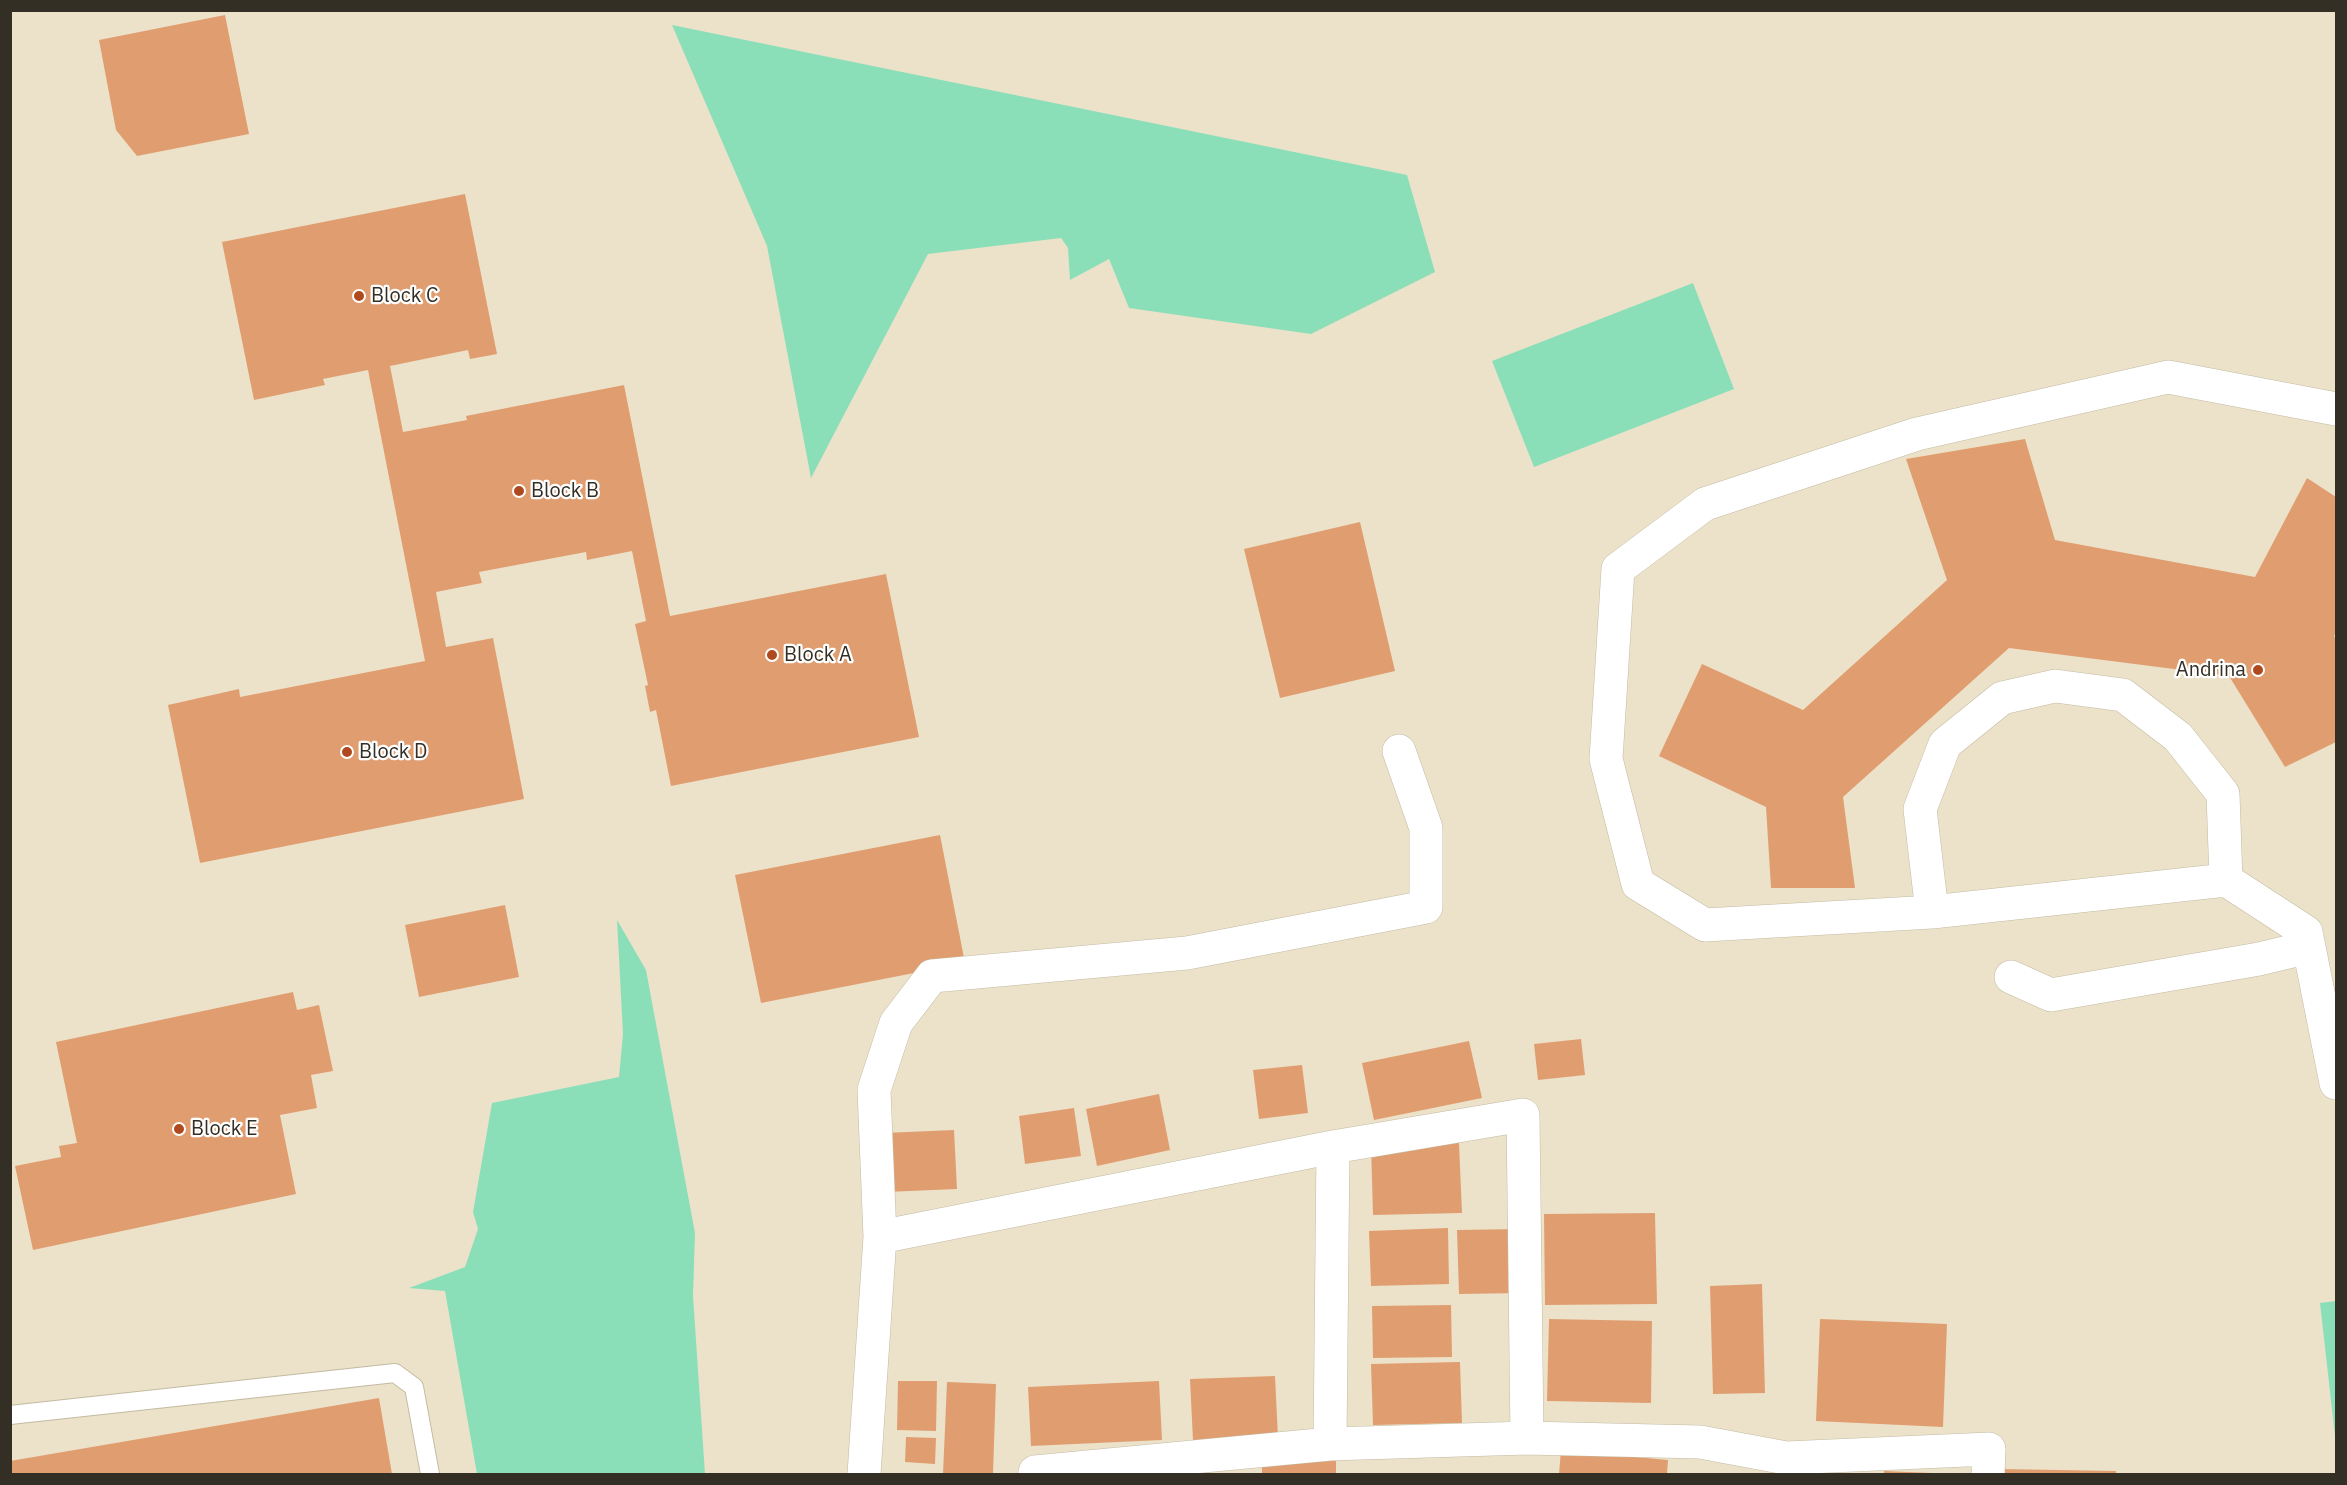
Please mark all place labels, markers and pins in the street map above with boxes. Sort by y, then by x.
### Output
place label: Block C [371,284,438,308]
marker: Block C [352,289,366,303]
place label: Block B [531,479,599,503]
marker: Block B [512,484,526,498]
place label: Block A [784,643,852,667]
marker: Block A [765,648,779,662]
place label: Andrina [2176,658,2246,682]
marker: Andrina [2251,663,2265,677]
place label: Block D [359,740,427,764]
marker: Block D [340,745,354,759]
place label: Block E [191,1117,258,1141]
marker: Block E [172,1122,186,1136]

